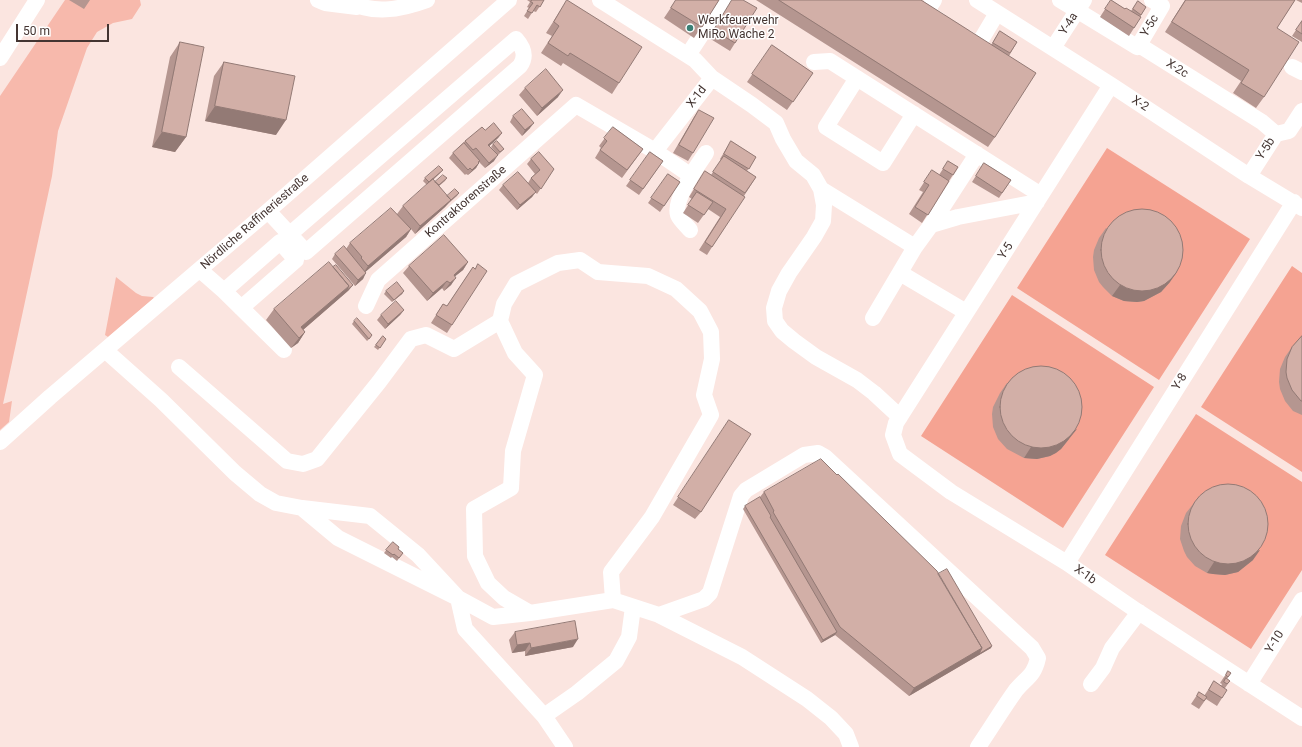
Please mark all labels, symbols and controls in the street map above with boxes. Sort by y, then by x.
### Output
street label: Y-4a [1057,10,1081,38]
street label: Y-5c [1138,12,1162,40]
place label: Werkfeuerwehr MiRo Wache 2 [698,14,779,42]
scale bar [18,16,111,42]
marker: Werkfeuerwehr MiRo Wache 2 [685,23,695,33]
text: 50 m [23,24,50,38]
street label: X-2c [1163,57,1191,81]
street label: X-1d [684,83,710,111]
street label: X-2 [1129,93,1151,115]
street label: Y-5b [1254,135,1278,163]
street label: Kontraktorenstraße [422,163,510,241]
street label: Nördliche Raffineriestraße [198,171,312,273]
street label: Y-5 [995,240,1017,262]
street label: Y-8 [1169,371,1191,393]
street label: X-1b [1071,562,1099,588]
street label: Y-10 [1263,628,1287,656]

